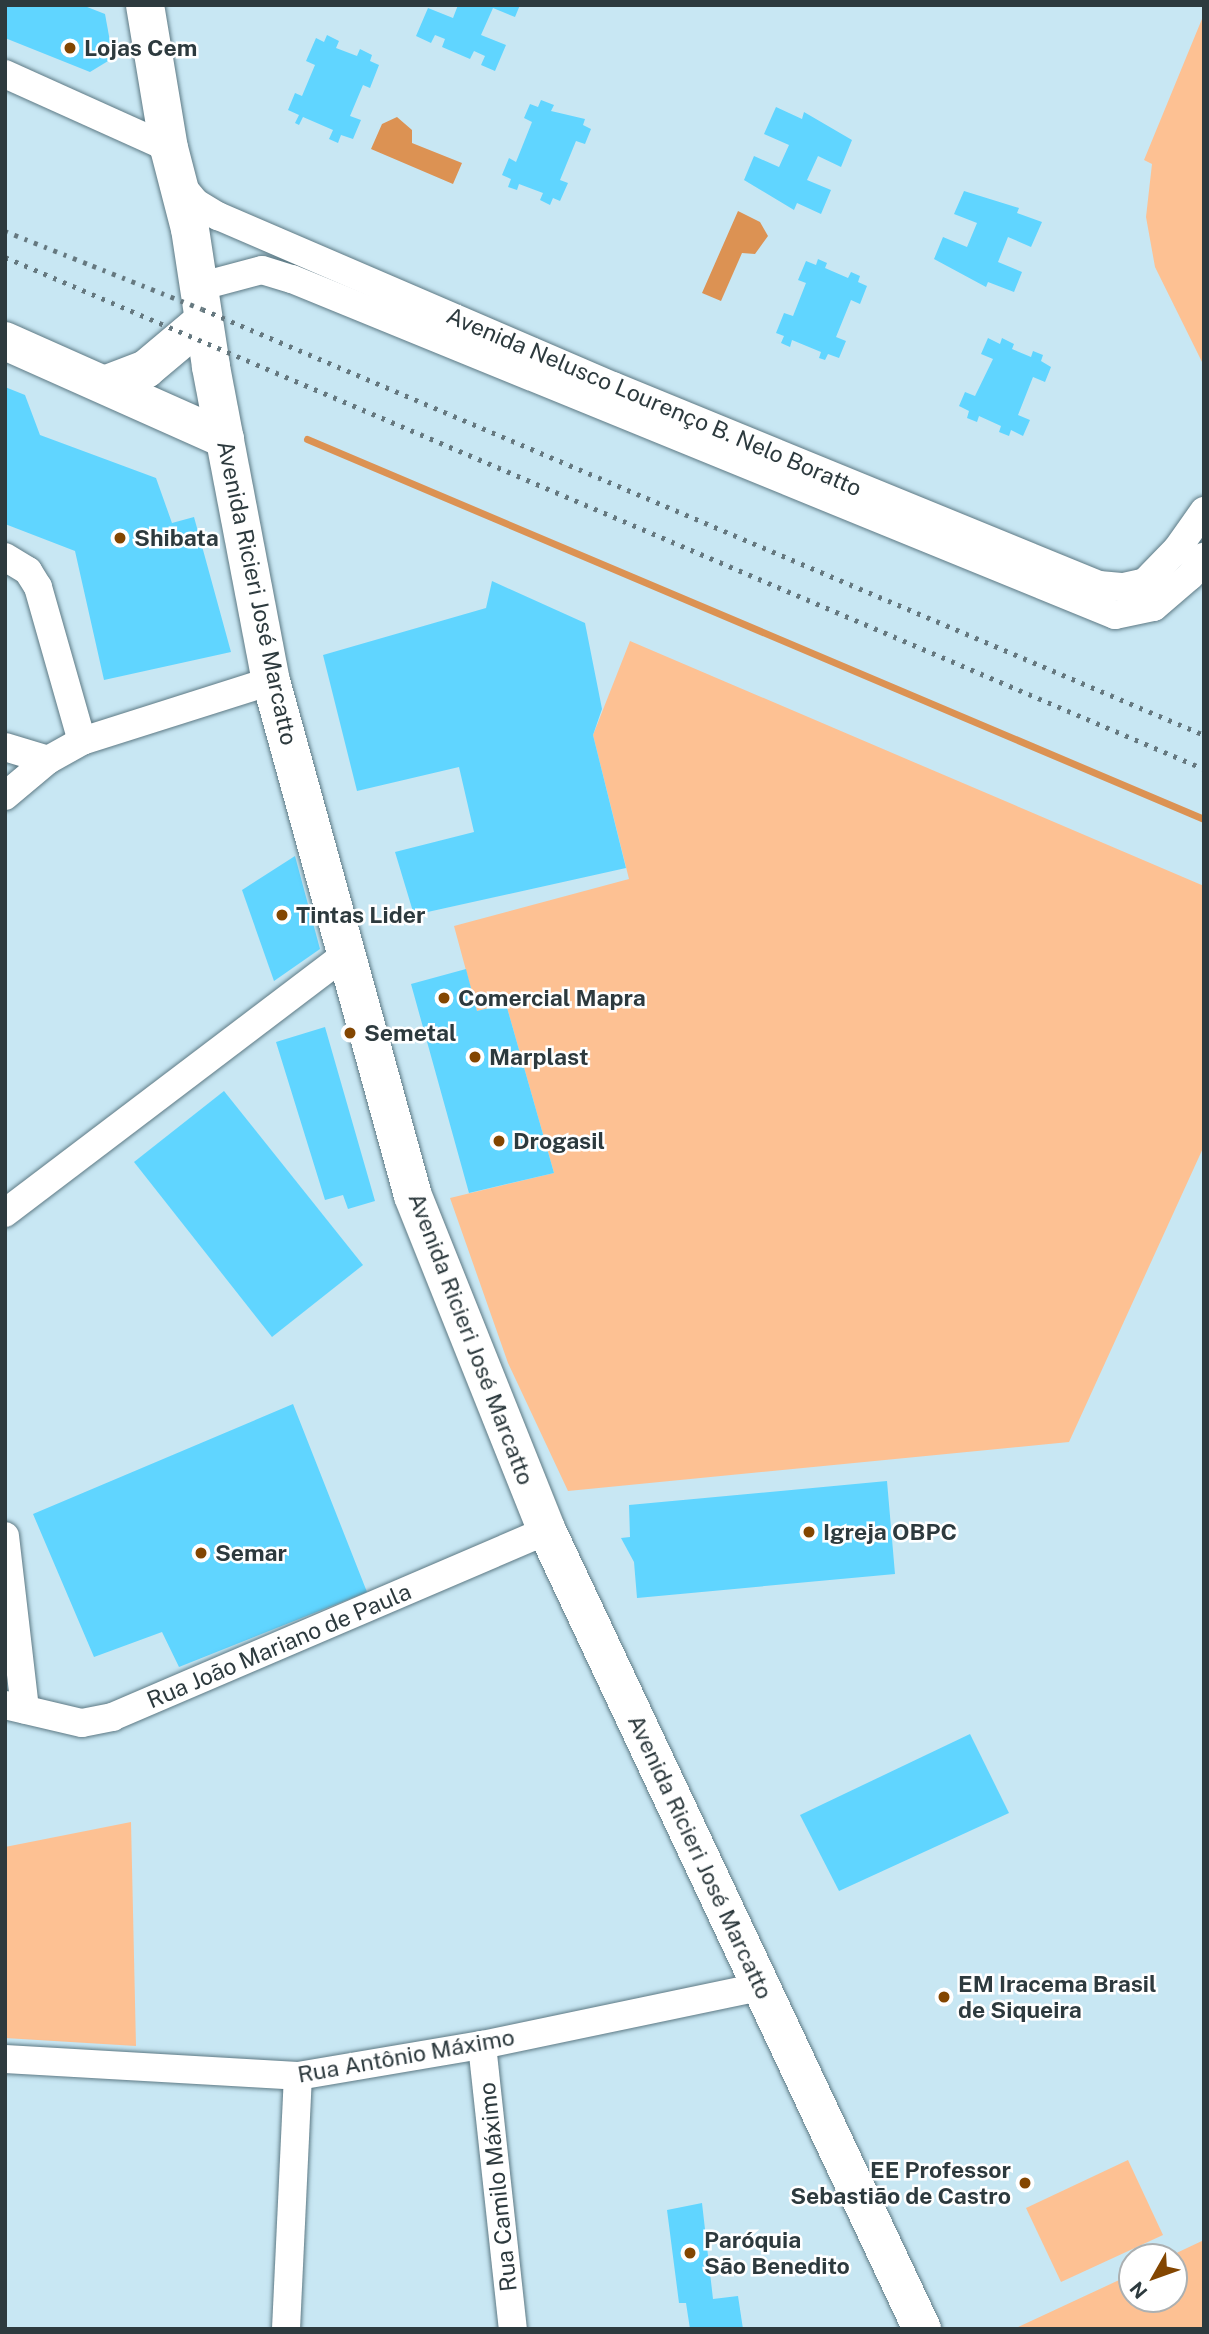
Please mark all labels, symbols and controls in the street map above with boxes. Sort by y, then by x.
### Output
place label: Lojas Cem [84,34,198,62]
marker: Lojas Cem [62,40,78,56]
street label: Avenida Nelusco Lourenço B. Nelo Boratto [442,302,866,502]
street label: Avenida Ricieri José Marcatto [211,438,303,748]
place label: Shibata [134,524,219,552]
marker: Shibata [112,530,128,546]
place label: Tintas Lider [296,901,426,929]
marker: Tintas Lider [274,907,290,923]
place label: Comercial Mapra [458,984,646,1012]
marker: Comercial Mapra [436,990,452,1006]
place label: Semetal [364,1019,457,1047]
marker: Semetal [342,1025,358,1041]
place label: Marplast [489,1043,589,1071]
marker: Marplast [467,1049,483,1065]
place label: Drogasil [513,1127,605,1155]
marker: Drogasil [491,1133,507,1149]
street label: Avenida Ricieri José Marcatto [402,1189,540,1489]
place label: Igreja OBPC [823,1518,957,1546]
marker: Igreja OBPC [801,1524,817,1540]
place label: Semar [215,1539,287,1567]
marker: Semar [193,1545,209,1561]
street label: Rua João Mariano de Paula [142,1578,416,1714]
street label: Avenida Ricieri José Marcatto [622,1710,778,2004]
place label: EM Iracema Brasil de Siqueira [958,1970,1157,2024]
marker: EM Iracema Brasil de Siqueira [936,1989,952,2005]
street label: Rua Antônio Máximo [295,2023,517,2089]
street label: Rua Camilo Máximo [473,2081,523,2293]
place label: EE Professor Sebastião de Castro [790,2156,1011,2210]
marker: EE Professor Sebastião de Castro [1017,2175,1033,2191]
place label: Paróquia São Benedito [704,2226,850,2280]
north arrow [1118,2243,1188,2313]
marker: Paróquia São Benedito [682,2245,698,2261]
text: N [1125,2277,1152,2303]

